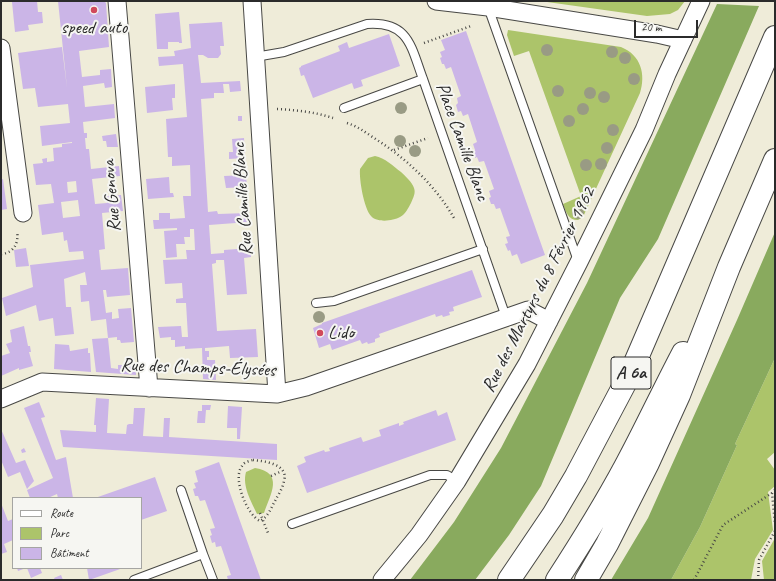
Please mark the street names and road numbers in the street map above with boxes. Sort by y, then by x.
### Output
street label: Place Camille Blanc [430,80,494,204]
street label: Rue Camille Blanc [228,142,258,256]
street label: Rue Genova [97,159,127,233]
street label: Rue des Martyrs du 8 Février 1962 [477,184,601,396]
street label: Rue des Champs-Élysées [120,354,276,382]
road number: A 6a [611,357,651,389]

